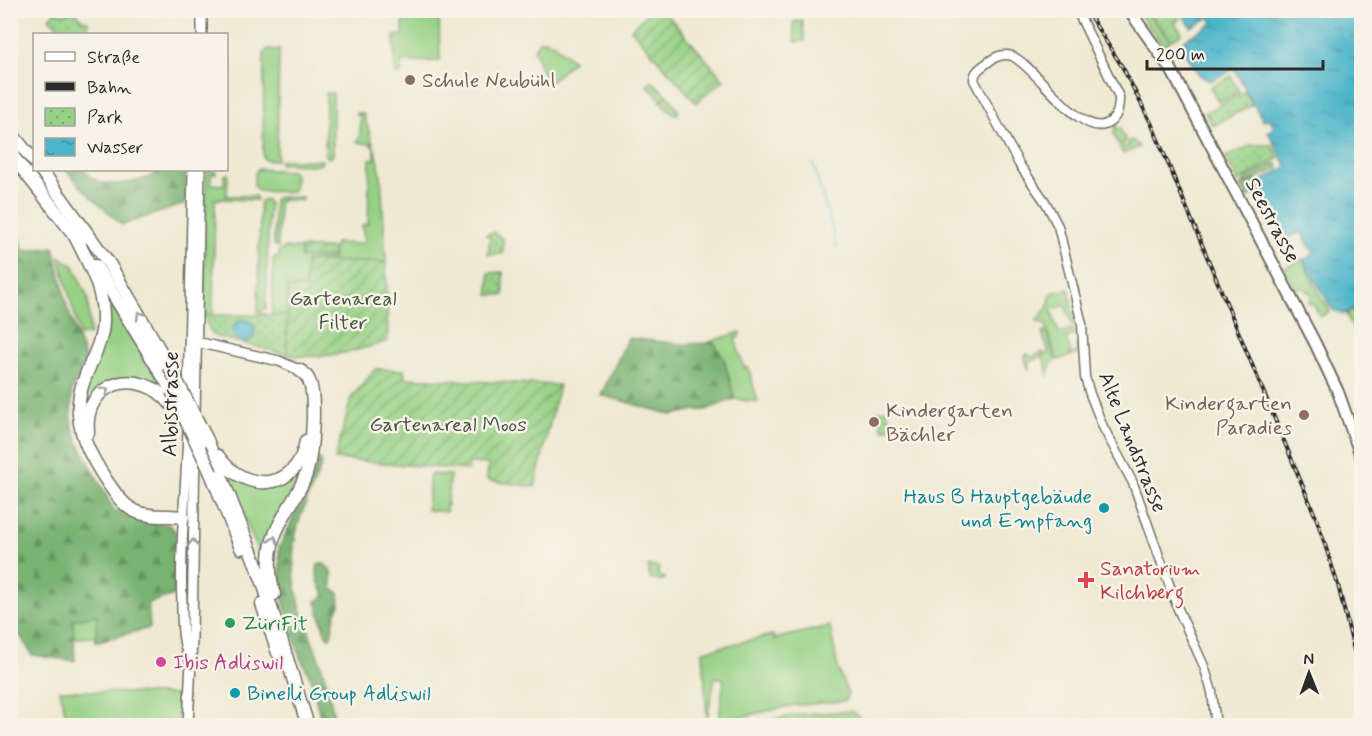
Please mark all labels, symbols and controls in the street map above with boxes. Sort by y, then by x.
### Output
legend [33,33,228,171]
scale bar [1147,33,1322,71]
text: 200 m [1156,43,1205,67]
text: Straße [87,46,140,70]
place label: Schule Neubühl [422,67,556,95]
marker: Schule Neubühl [403,73,417,87]
text: Bahn [87,76,131,100]
text: Park [87,106,123,130]
text: Wasser [87,136,144,160]
street label: Seestrasse [1238,173,1306,268]
park label: Gartenareal Filter [289,285,397,337]
one-way arrow [136,311,148,321]
street label: Albisstrasse [156,351,186,457]
street label: Alte Landstrasse [1091,368,1173,517]
one-way arrow [99,388,110,399]
place label: Kindergarten Paradies [1165,390,1292,442]
place label: Kindergarten Bächler [886,397,1013,449]
marker: Kindergarten Paradies [1297,408,1311,422]
park label: Gartenareal Moos [369,411,527,439]
marker: Kindergarten Bächler [867,415,881,429]
place label: Haus B Hauptgebäude und Empfang [904,483,1092,535]
marker: Haus B Hauptgebäude und Empfang [1097,501,1111,515]
one-way arrow [266,535,279,545]
one-way arrow [187,539,199,548]
place label: Sanatorium Kilchberg [1100,555,1201,609]
marker: Sanatorium Kilchberg [1077,571,1095,589]
place label: ZüriFit [242,610,308,638]
marker: ZüriFit [223,616,237,630]
north arrow [1279,643,1339,703]
place label: Ibis Adliswil [173,649,283,677]
text: N [1303,649,1314,670]
marker: Ibis Adliswil [154,655,168,669]
place label: Binelli Group Adliswil [247,680,431,708]
marker: Binelli Group Adliswil [228,686,242,700]

